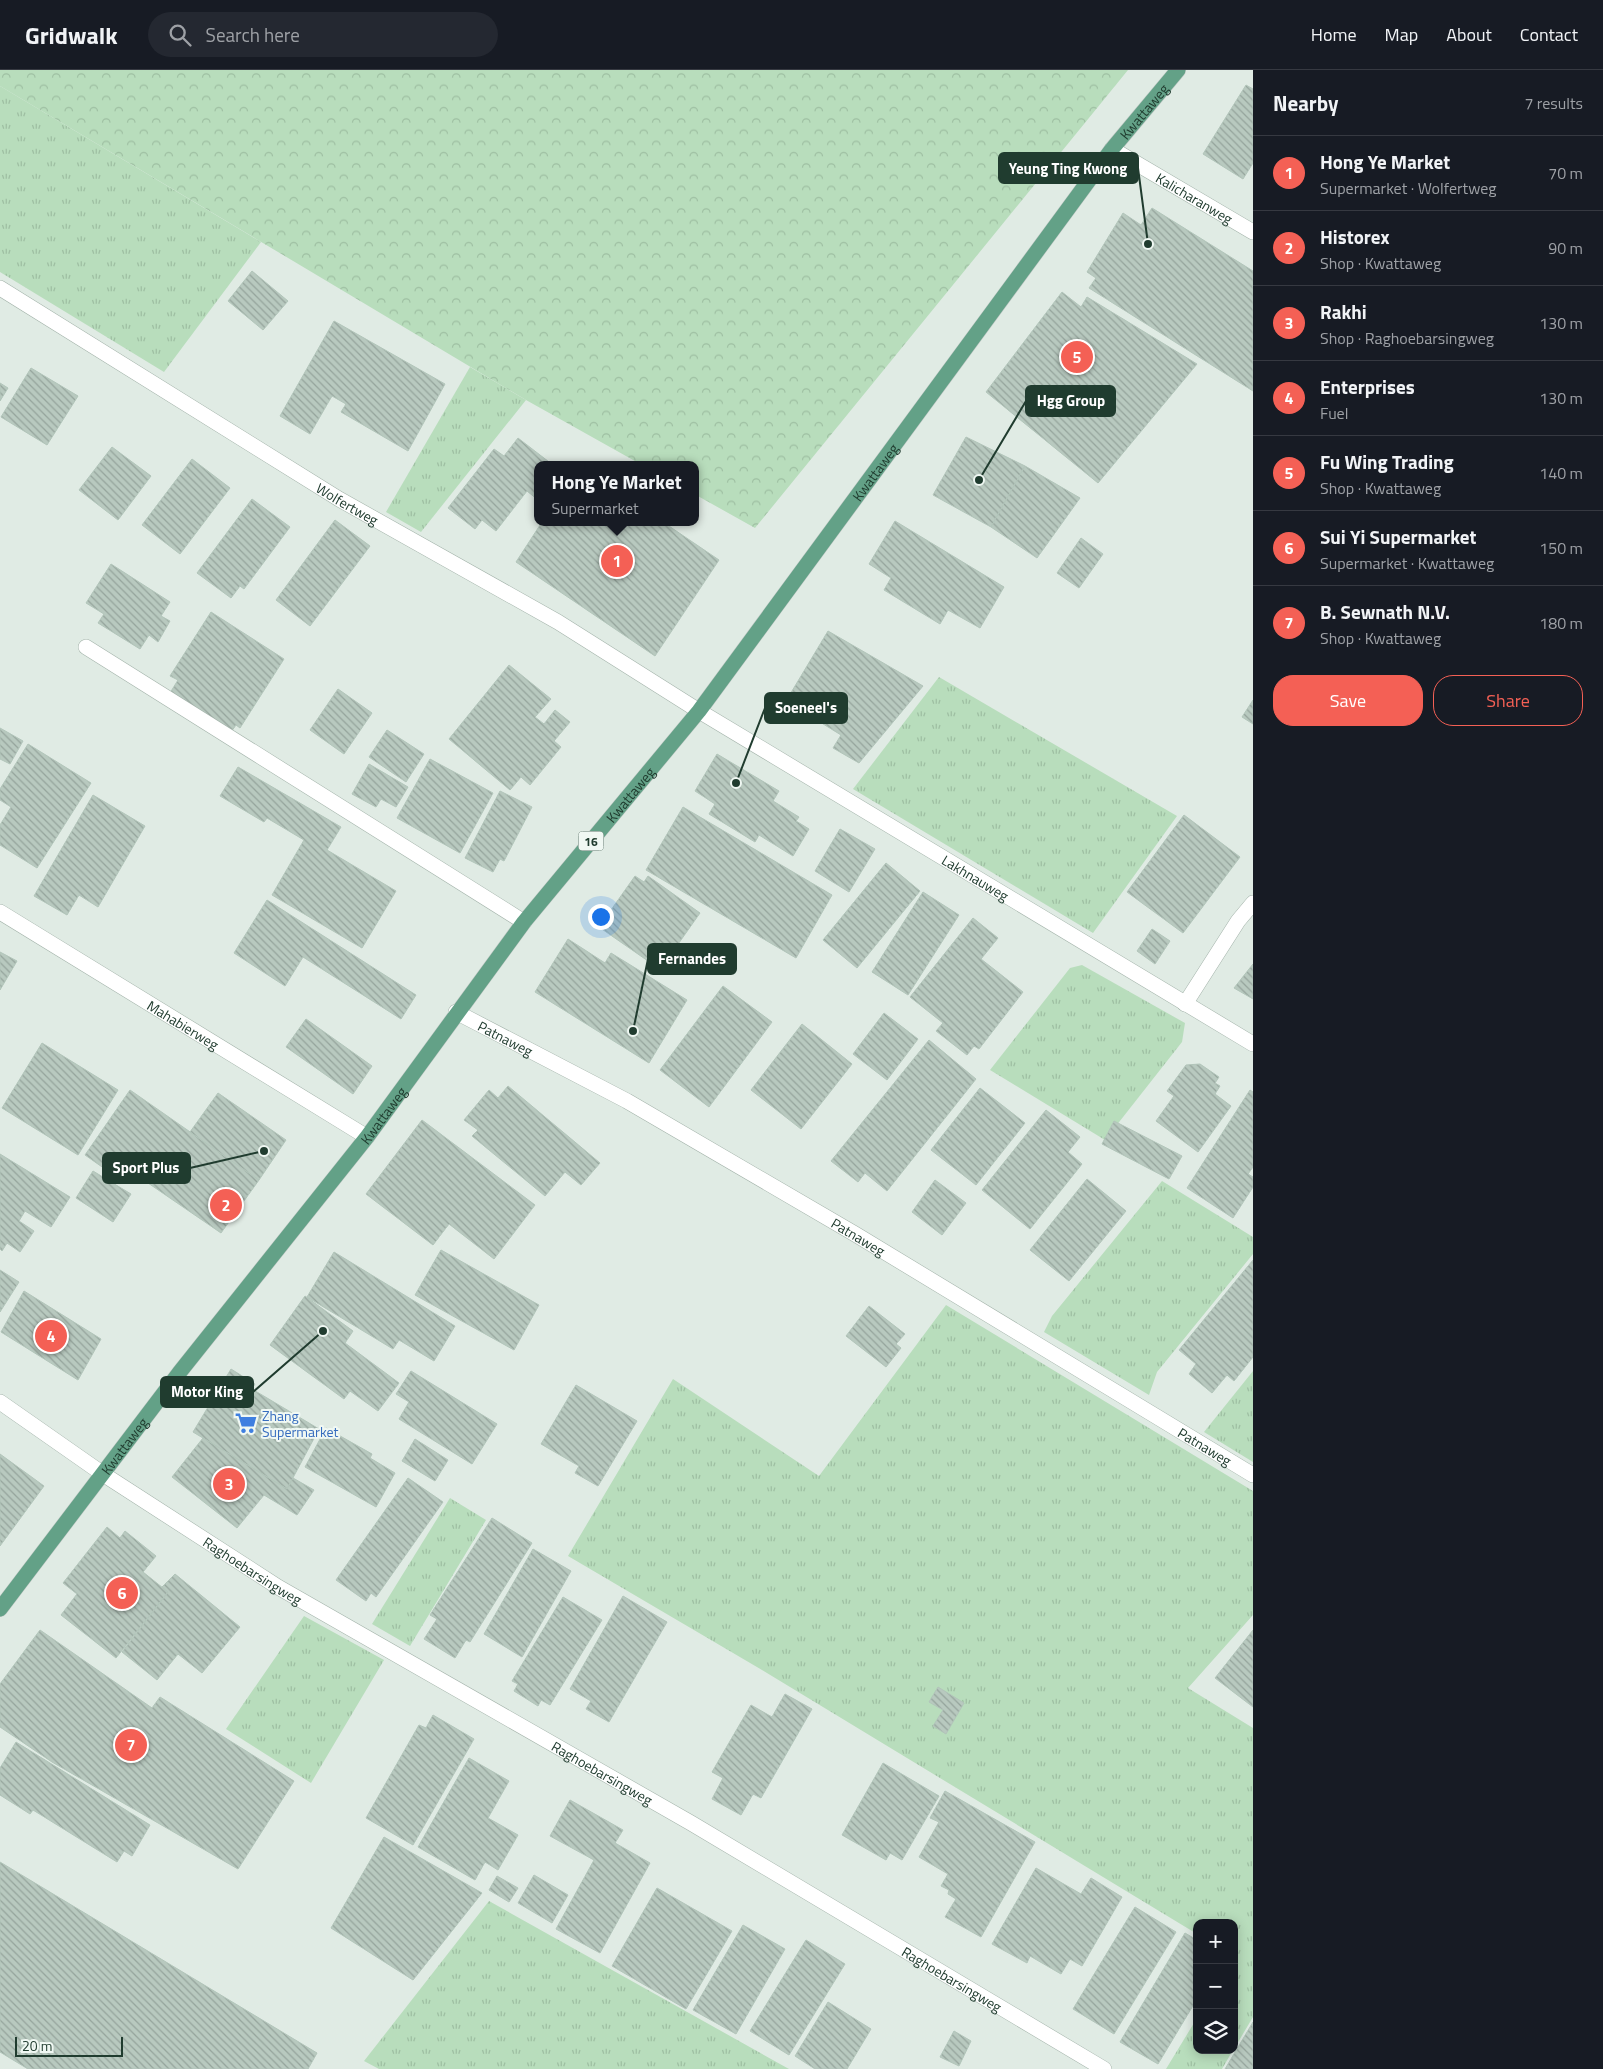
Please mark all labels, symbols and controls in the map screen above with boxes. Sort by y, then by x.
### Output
search box [148,12,498,57]
text: Gridwalk [25,17,118,53]
text: Search here [206,20,300,49]
icon: search [166,21,194,49]
text: Home [1311,21,1357,48]
text: Map [1385,21,1418,48]
text: About [1446,21,1492,48]
text: Contact [1520,21,1578,48]
street label: Kwattaweg [1114,79,1173,144]
text: Nearby [1273,87,1338,119]
text: 7 results [1524,91,1583,115]
text: Hong Ye Market [1320,147,1450,176]
callout: Yeung Ting Kwong [999,153,1138,183]
text: Yeung Ting Kwong [1009,157,1127,180]
text: 1 [1285,161,1293,185]
text: 70 m [1548,161,1583,185]
street label: Kalicharanweg [1152,167,1237,229]
text: Supermarket · Wolfertweg [1320,176,1497,200]
text: Historex [1320,222,1390,251]
text: 2 [1285,236,1293,260]
text: 90 m [1548,236,1583,260]
text: Shop · Kwattaweg [1320,251,1441,275]
text: Rakhi [1320,297,1367,326]
text: 3 [1285,311,1293,335]
text: 130 m [1539,311,1583,335]
text: Shop · Raghoebarsingweg [1320,326,1494,350]
pin: 5 [1061,338,1093,376]
text: Enterprises [1320,372,1415,401]
callout: Hgg Group [1026,386,1115,416]
text: 4 [1285,386,1293,410]
text: 130 m [1539,386,1583,410]
text: Hgg Group [1037,389,1105,412]
text: Fuel [1320,401,1348,425]
street label: Kwattaweg [846,439,903,505]
text: Fu Wing Trading [1320,447,1454,476]
popup [534,461,699,526]
text: 5 [1285,461,1293,485]
text: 140 m [1539,461,1583,485]
text: Hong Ye Market [551,467,682,496]
text: Shop · Kwattaweg [1320,476,1441,500]
street label: Wolfertweg [312,477,383,530]
text: Supermarket [551,496,639,520]
text: Sui Yi Supermarket [1320,522,1476,551]
text: 6 [1285,536,1293,560]
text: 150 m [1539,536,1583,560]
pin: 1 [601,542,633,580]
text: Supermarket · Kwattaweg [1320,551,1494,575]
text: B. Sewnath N.V. [1320,597,1450,626]
text: 7 [1285,611,1293,635]
text: 180 m [1539,611,1583,635]
text: Shop · Kwattaweg [1320,626,1441,650]
button: Save [1273,675,1423,726]
button: Share [1433,675,1583,726]
callout: Soeneel's [765,693,847,723]
text: Soeneel's [775,696,837,719]
street label: Kwattaweg [600,762,659,827]
road number: 16 [578,831,604,850]
street label: Lakhnauweg [938,849,1013,906]
your location [588,904,614,930]
callout: Fernandes [648,944,736,974]
text: Fernandes [658,947,726,970]
street label: Mahabierweg [143,994,223,1054]
street label: Patnaweg [474,1015,537,1061]
street label: Kwattaweg [355,1082,411,1149]
callout: Sport Plus [103,1153,190,1183]
text: Sport Plus [113,1156,179,1179]
pin: 2 [210,1186,242,1224]
street label: Patnaweg [828,1212,890,1261]
pin: 4 [35,1317,67,1355]
callout: Motor King [161,1377,253,1407]
text: Motor King [171,1380,243,1403]
place label: Zhang Supermarket [262,1405,338,1442]
supermarket icon: Zhang Supermarket [233,1410,259,1436]
street label: Kwattaweg [95,1413,152,1479]
street label: Patnaweg [1174,1422,1236,1470]
pin: 3 [213,1465,245,1503]
street label: Raghoebarsingweg [199,1531,306,1609]
pin: 6 [106,1574,138,1612]
pin: 7 [115,1726,147,1764]
street label: Raghoebarsingweg [548,1735,657,1810]
map controls [1193,1919,1238,2054]
button: + [1193,1919,1238,1964]
street label: Raghoebarsingweg [898,1941,1006,2017]
button: − [1193,1964,1238,2009]
button: layers [1193,2009,1238,2054]
scale bar [15,2034,122,2057]
text: 20 m [22,2035,52,2056]

